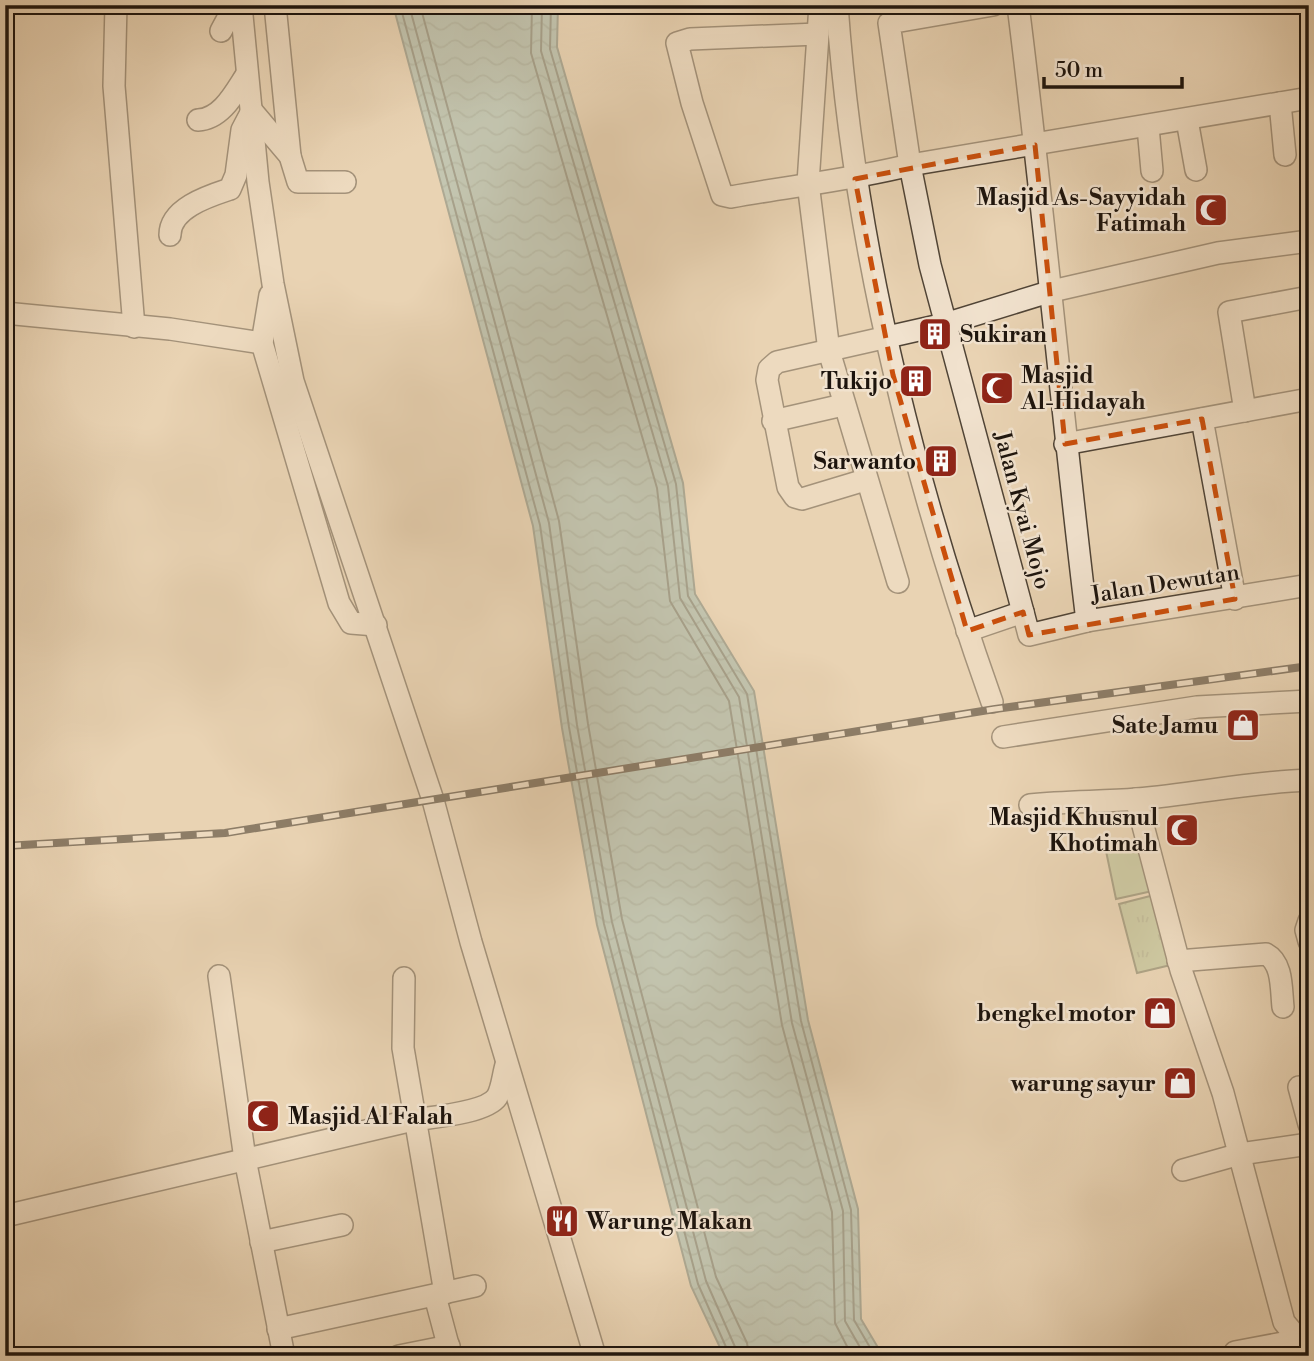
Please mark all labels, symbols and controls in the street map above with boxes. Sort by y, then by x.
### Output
scale bar [1044,46,1183,90]
text: 50 m [1055,58,1103,84]
place label: Masjid As-Sayyidah Fatimah [976,184,1186,238]
mosque icon: Masjid As-Sayyidah Fatimah [1192,191,1230,229]
building icon: Sukiran [916,315,954,353]
place label: Sukiran [960,321,1047,349]
building icon: Tukijo [897,362,935,400]
place label: Masjid Al-Hidayah [1020,362,1146,416]
place label: Tukijo [821,368,892,396]
mosque icon: Masjid Al-Hidayah [978,369,1016,407]
street label: Jalan Kyai Mojo [987,427,1057,593]
building icon: Sarwanto [922,442,960,480]
place label: Sarwanto [814,448,916,476]
street label: Jalan Dewutan [1088,558,1242,610]
shop icon: Sate Jamu [1224,706,1262,744]
place label: Sate Jamu [1112,712,1218,740]
place label: Masjid Khusnul Khotimah [989,804,1158,858]
mosque icon: Masjid Khusnul Khotimah [1163,811,1201,849]
shop icon: bengkel motor [1141,994,1179,1032]
place label: bengkel motor [977,1000,1136,1028]
shop icon: warung sayur [1161,1064,1199,1102]
place label: warung sayur [1010,1070,1156,1098]
mosque icon: Masjid Al Falah [244,1097,282,1135]
place label: Masjid Al Falah [288,1103,453,1131]
restaurant icon: Warung Makan [543,1202,581,1240]
place label: Warung Makan [585,1208,752,1236]

